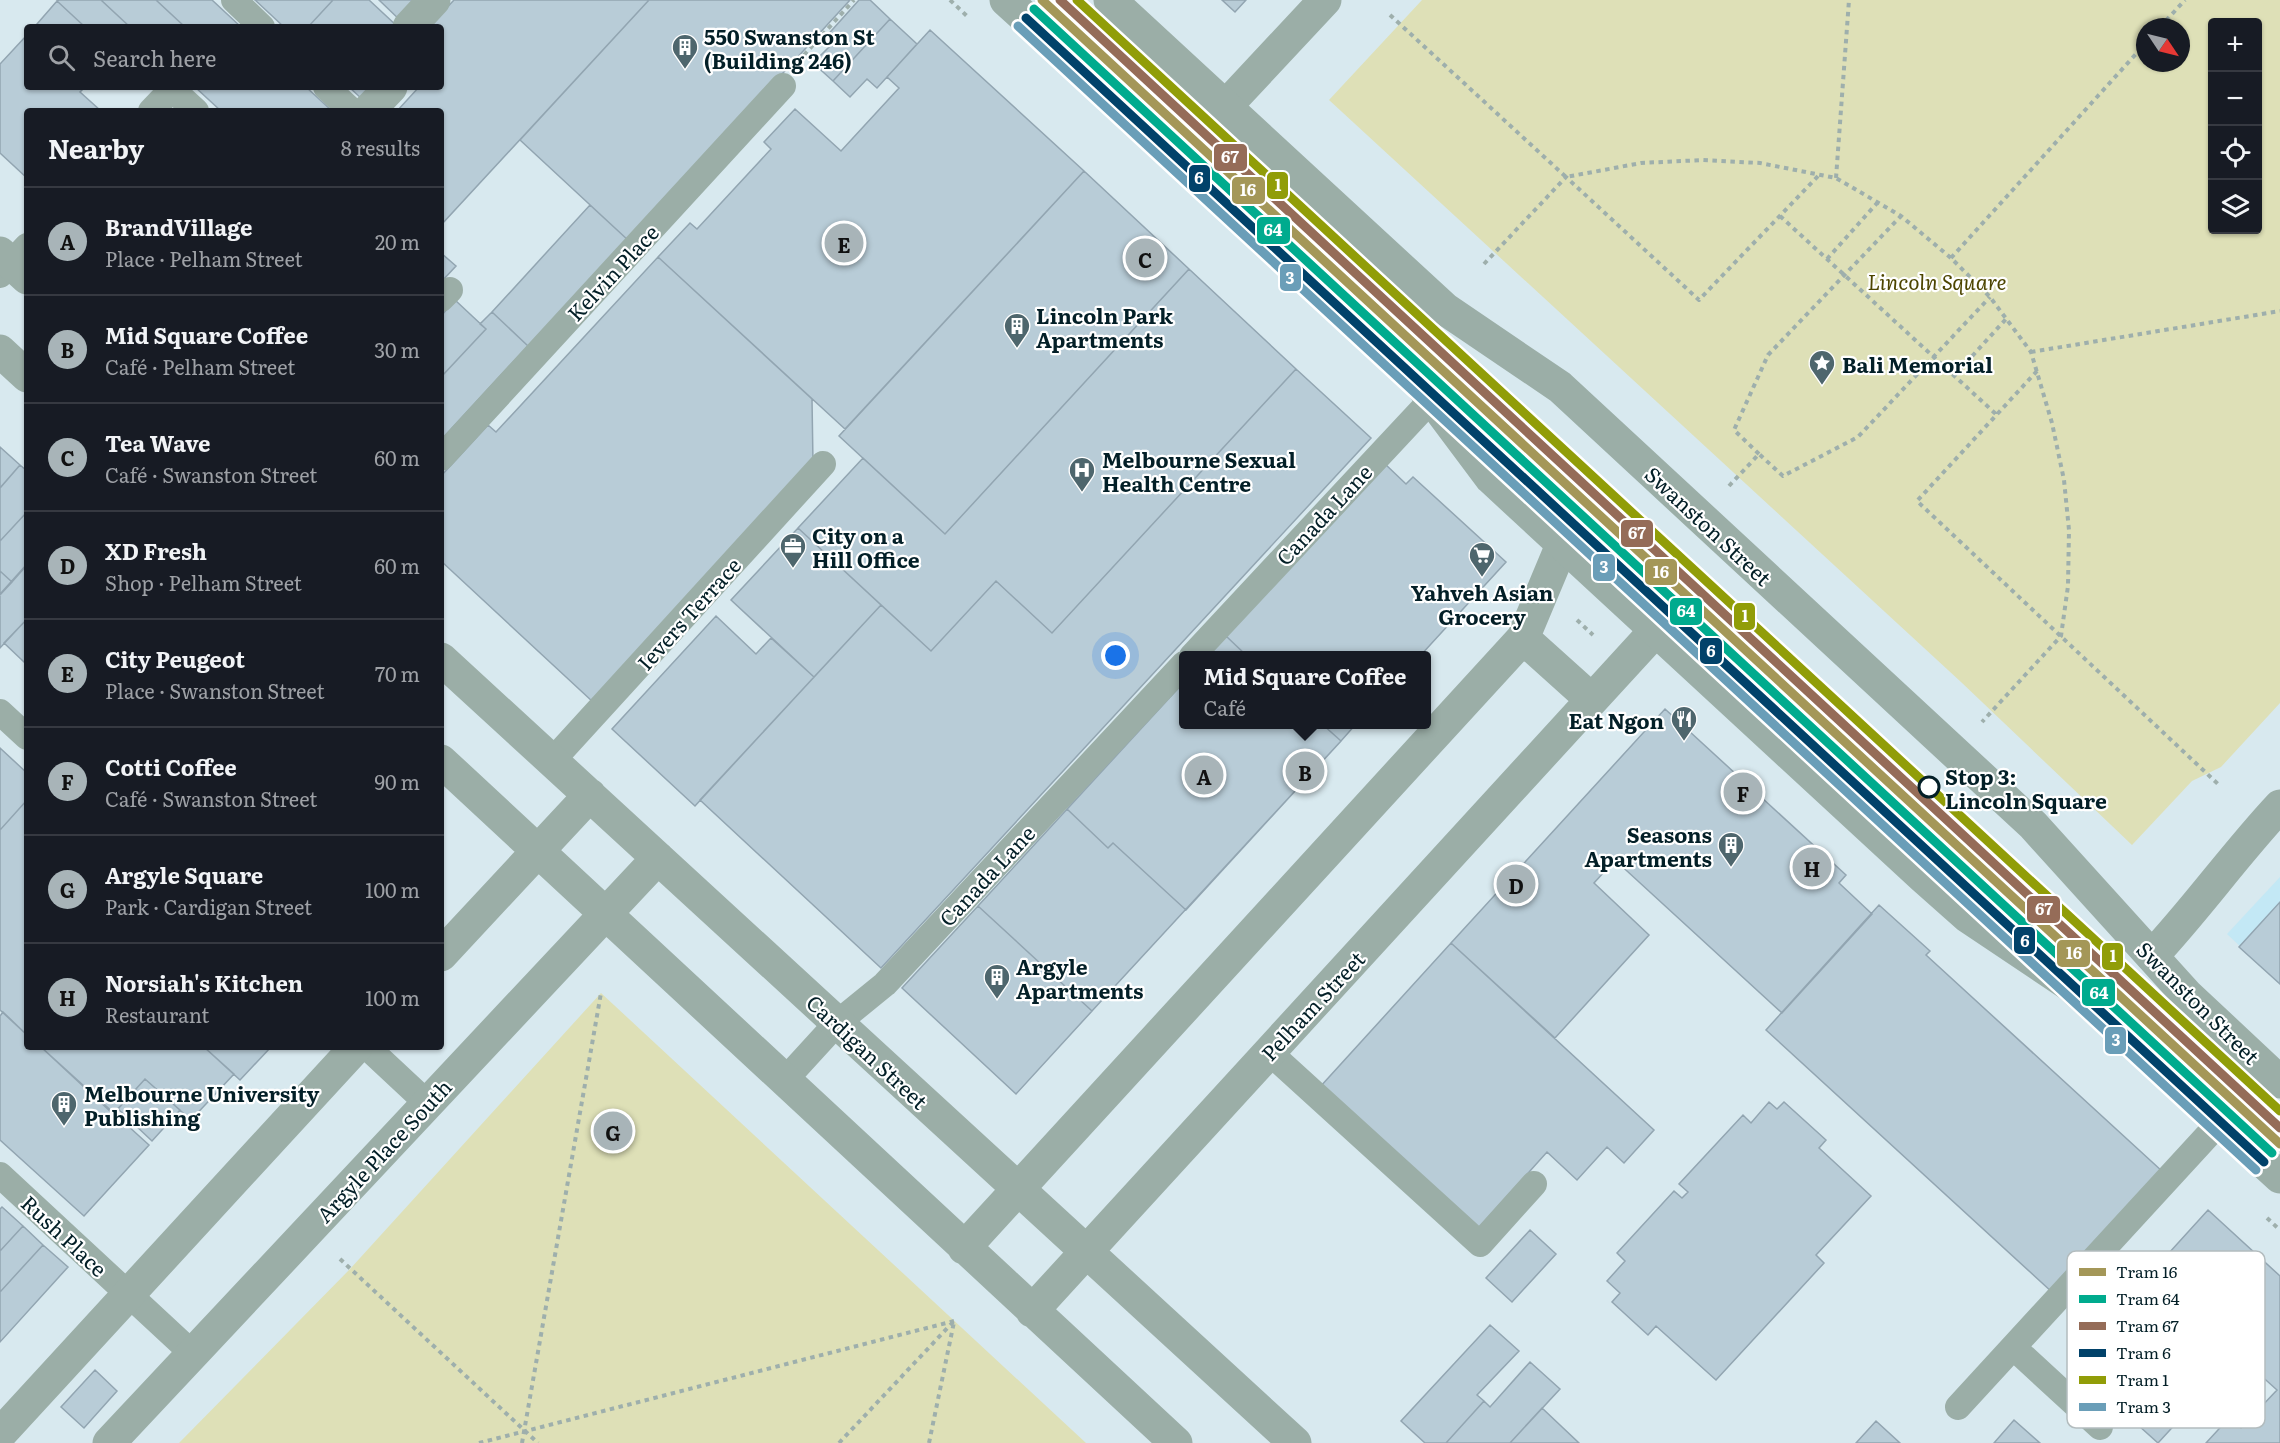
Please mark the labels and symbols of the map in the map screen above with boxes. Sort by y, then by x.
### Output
north arrow [2136,18,2190,72]
place label: 550 Swanston St (Building 246) [704,20,875,75]
building icon: 550 Swanston St (Building 246) [670,32,700,70]
line badge: 67 [1213,143,1248,172]
text: 67 [1221,144,1239,168]
line badge: 6 [1188,164,1211,193]
text: 6 [1194,165,1204,189]
line badge: 1 [1266,171,1289,200]
text: 1 [1275,172,1282,196]
line badge: 16 [1231,176,1266,205]
text: 16 [1240,177,1256,201]
line badge: 64 [1256,216,1291,245]
street label: Kelvin Place [559,217,665,327]
text: 64 [1264,217,1283,241]
pin: E [824,220,864,266]
pin: C [1126,236,1164,280]
line badge: 3 [1279,263,1302,292]
text: 3 [1286,265,1295,289]
park label: Lincoln Square [1868,265,2006,296]
place label: Lincoln Park Apartments [1036,299,1174,354]
building icon: Lincoln Park Apartments [1002,311,1032,349]
place icon: Bali Memorial [1807,348,1837,386]
place label: Bali Memorial [1842,348,1993,379]
place label: Melbourne Sexual Health Centre [1102,443,1296,498]
hospital icon: Melbourne Sexual Health Centre [1067,455,1097,493]
street label: Canada Lane [1268,456,1378,571]
street label: Swanston Street [1639,458,1780,592]
place label: City on a Hill Office [812,519,920,574]
line badge: 67 [1620,519,1654,548]
text: 67 [1628,520,1646,544]
office icon: City on a Hill Office [778,531,808,569]
supermarket icon: Yahveh Asian Grocery [1467,540,1497,578]
street label: Ievers Terrace [629,550,747,676]
line badge: 3 [1592,553,1616,582]
text: 3 [1600,554,1609,578]
line badge: 16 [1644,558,1678,586]
text: 16 [1653,559,1669,583]
place label: Yahveh Asian Grocery [1411,576,1554,631]
line badge: 64 [1669,597,1703,626]
text: 64 [1677,598,1696,622]
line badge: 1 [1733,602,1756,631]
text: 1 [1742,603,1749,627]
line badge: 6 [1699,637,1723,665]
text: 6 [1706,638,1716,662]
your location [1101,641,1130,670]
place label: Eat Ngon [1569,704,1664,735]
restaurant icon: Eat Ngon [1669,704,1699,742]
pin: B [1286,748,1324,794]
pin: A [1184,752,1224,798]
place label: Stop 3: Lincoln Square [1945,760,2107,815]
pin: F [1724,770,1762,814]
marker: Stop 3: Lincoln Square [1918,776,1940,798]
street label: Canada Lane [931,817,1041,932]
place label: Seasons Apartments [1585,818,1712,873]
building icon: Seasons Apartments [1716,830,1746,868]
pin: H [1792,844,1832,890]
pin: D [1496,862,1536,906]
line badge: 67 [2026,895,2061,924]
text: 67 [2035,896,2053,920]
line badge: 6 [2013,926,2036,955]
text: 6 [2020,928,2030,952]
street label: Swanston Street [2130,933,2268,1071]
line badge: 16 [2056,939,2091,968]
text: 16 [2066,940,2082,964]
line badge: 1 [2101,942,2124,971]
street label: Pelham Street [1253,943,1371,1067]
text: 1 [2110,943,2117,967]
place label: Argyle Apartments [1016,950,1143,1005]
building icon: Argyle Apartments [982,962,1012,1000]
line badge: 64 [2081,978,2116,1007]
text: 64 [2090,980,2109,1004]
street label: Cardigan Street [800,986,936,1116]
line badge: 3 [2104,1026,2127,1055]
text: 3 [2112,1027,2121,1051]
street label: Argyle Place South [308,1071,458,1229]
place label: Melbourne University Publishing [84,1077,319,1132]
building icon: Melbourne University Publishing [49,1089,79,1127]
pin: G [594,1108,632,1154]
street label: Rush Place [15,1187,115,1283]
legend [2067,1251,2265,1428]
text: Tram 16 [2116,1259,2178,1283]
text: Tram 64 [2116,1286,2180,1310]
text: Tram 67 [2116,1313,2179,1337]
text: Tram 6 [2116,1340,2171,1364]
text: Tram 1 [2116,1367,2169,1391]
text: Tram 3 [2116,1394,2171,1418]

